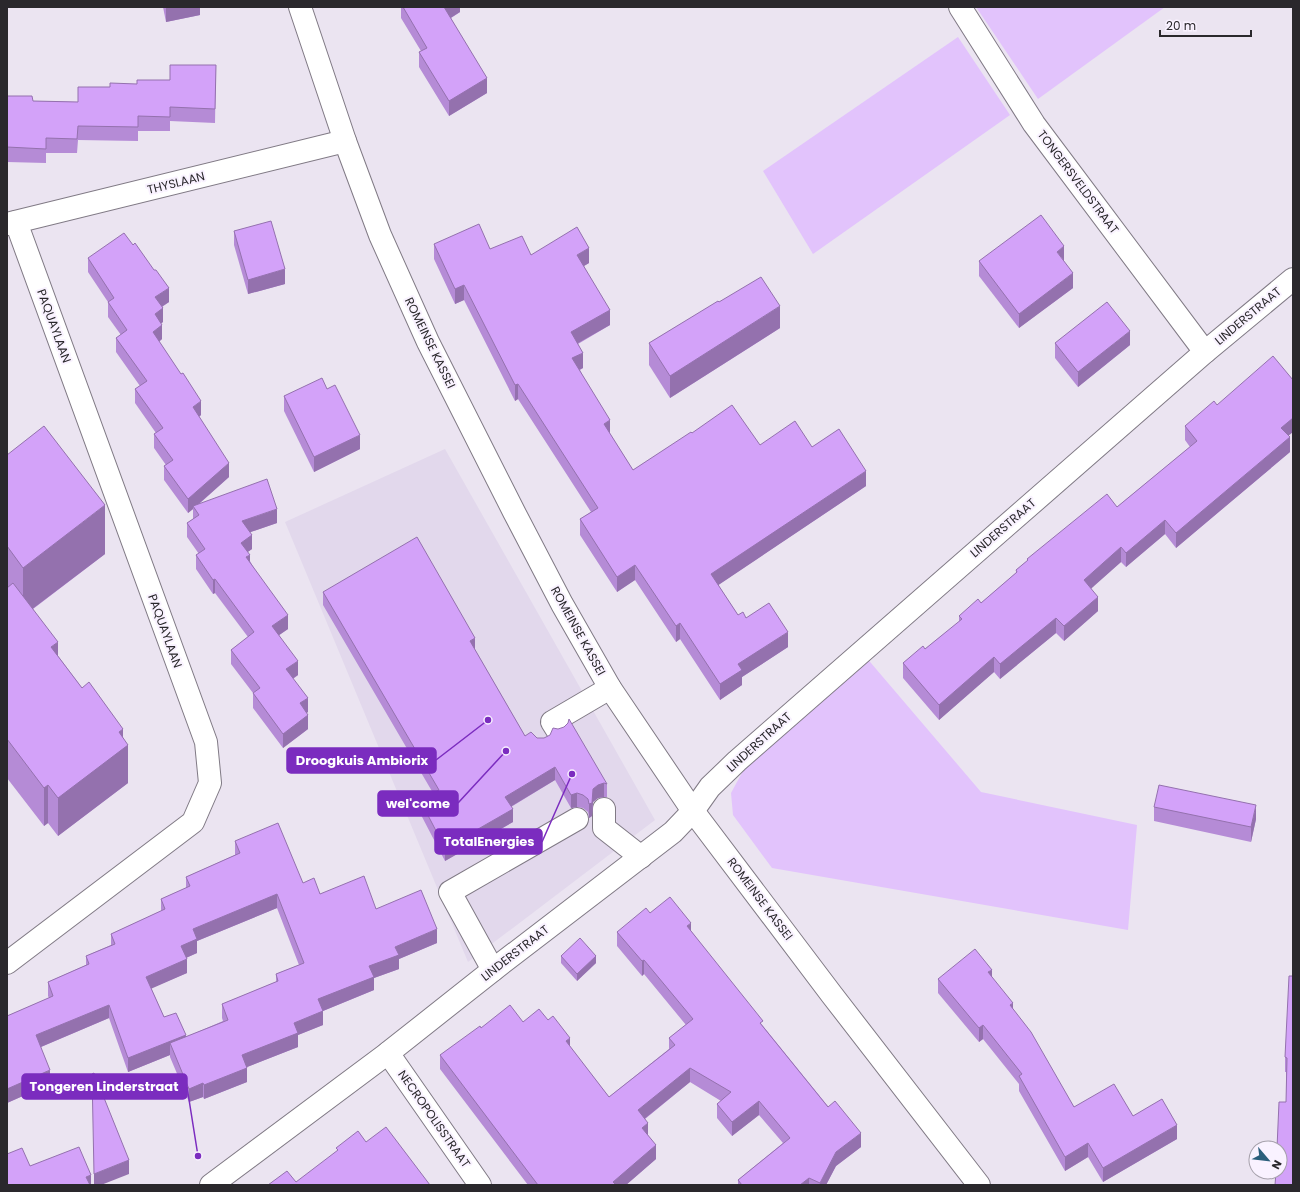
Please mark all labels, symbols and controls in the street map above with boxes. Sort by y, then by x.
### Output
scale bar [1160,12,1251,38]
text: 20 m [1166,17,1196,34]
street label: TONGERSVELDSTRAAT [1034,126,1123,237]
street label: THYSLAAN [145,167,206,198]
street label: LINDERSTRAAT [1211,282,1285,348]
street label: PAQUAYLAAN [33,287,76,365]
street label: ROMEINSE KASSEI [401,294,460,391]
street label: LINDERSTRAAT [966,494,1040,561]
street label: ROMEINSE KASSEI [547,583,610,678]
street label: PAQUAYLAAN [144,592,187,670]
street label: LINDERSTRAAT [723,708,795,775]
callout: Droogkuis Ambiorix [287,748,436,773]
text: Droogkuis Ambiorix [296,751,429,770]
callout: wel'come [378,791,458,816]
text: wel'come [386,794,450,813]
callout: TotalEnergies [435,829,542,854]
text: TotalEnergies [443,832,535,851]
street label: ROMEINSE KASSEI [724,854,797,944]
street label: LINDERSTRAAT [477,920,553,985]
street label: NECROPOLISSTRAAT [394,1066,475,1171]
callout: Tongeren Linderstraat [22,1074,187,1099]
text: Tongeren Linderstraat [30,1077,178,1096]
north arrow [1248,1140,1288,1180]
text: N [1268,1157,1286,1172]

